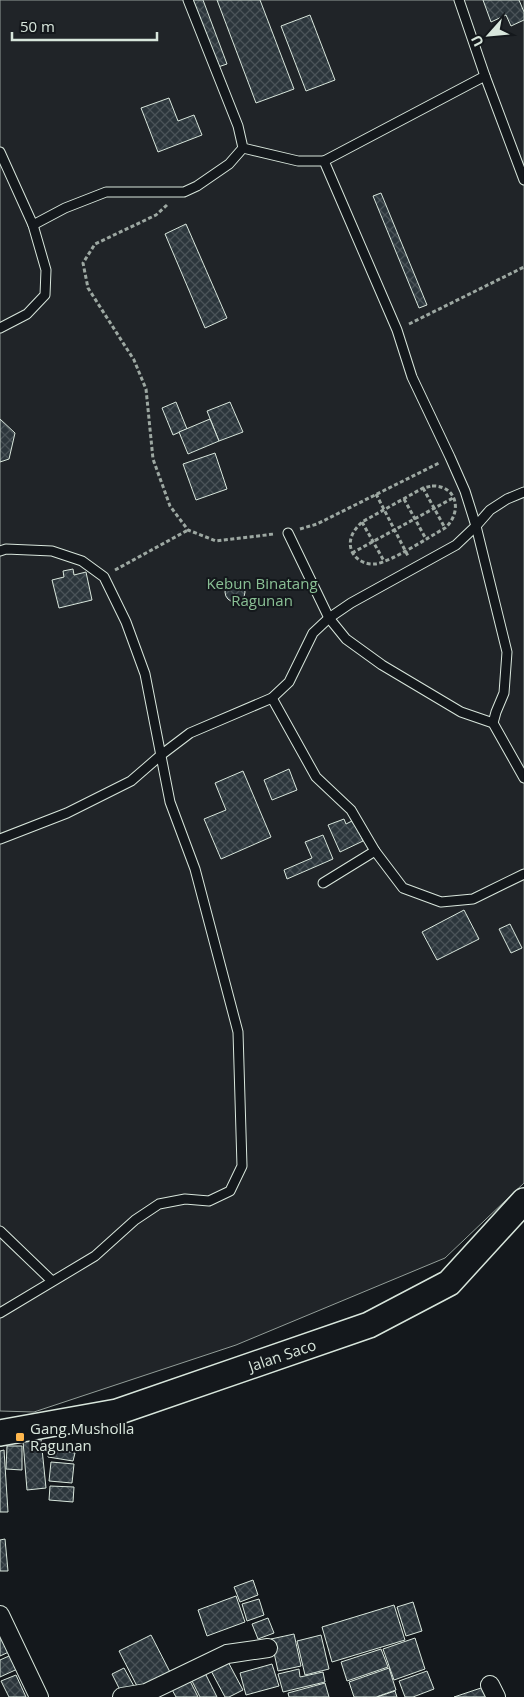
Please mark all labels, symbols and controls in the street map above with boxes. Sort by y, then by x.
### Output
scale bar [12,10,158,42]
north arrow [464,10,514,60]
text: 50 m [20,16,55,36]
text: U [466,32,488,50]
park label: Kebun Binatang Ragunan [206,573,318,610]
street label: Jalan Saco [244,1334,319,1377]
place label: Gang Musholla Ragunan [30,1418,134,1455]
marker: Gang Musholla Ragunan [14,1431,26,1443]

